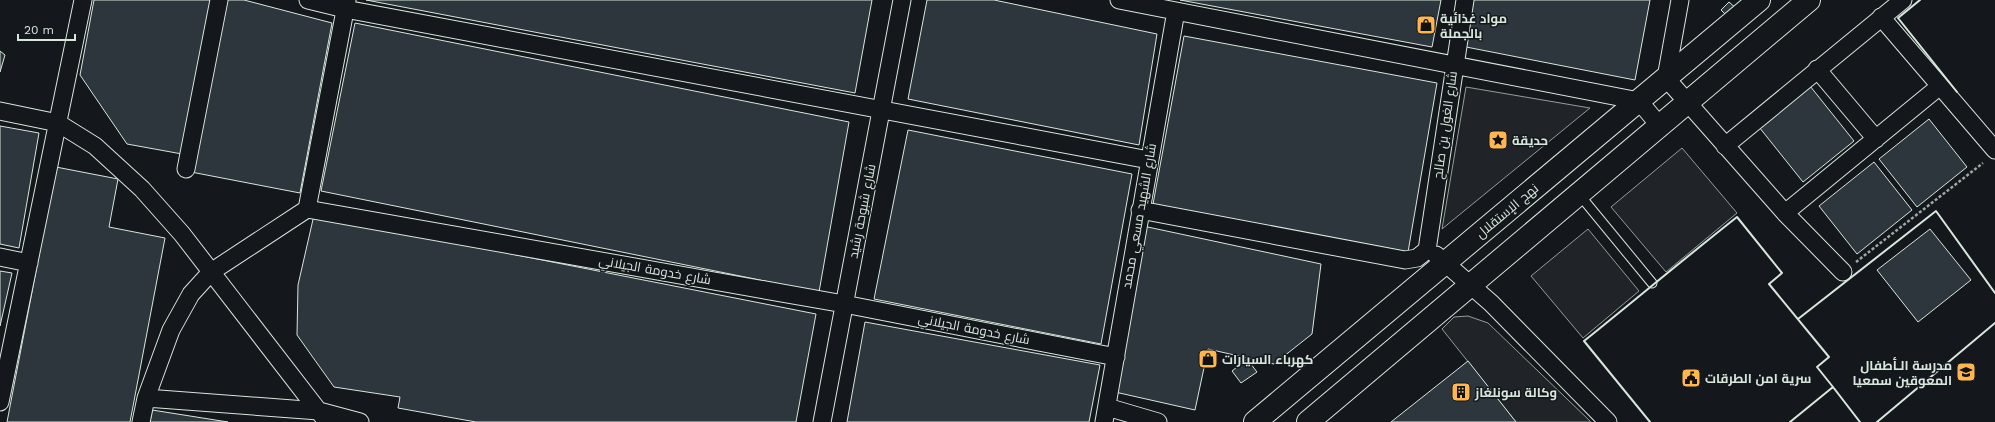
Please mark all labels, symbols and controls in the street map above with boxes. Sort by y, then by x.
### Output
place label: مواد غذائية بالجملة [1440,11,1507,41]
shop icon: مواد غذائية بالجملة [1415,14,1437,36]
scale bar [18,16,75,42]
text: 20 m [24,23,54,37]
street label: شارع الغول بن صالح [1430,70,1461,180]
place icon: حديقة [1487,129,1509,151]
place label: حديقة [1512,133,1548,148]
street label: شارع الشهيد مسعي محمد [1119,142,1162,290]
street label: شارع شبوحة رشيد [845,163,879,260]
street label: نهج الإستقلال [1473,181,1542,242]
street label: شارع خدومة الجيلاني [597,253,712,290]
street label: شارع خدومة الجيلاني [916,311,1031,350]
shop icon: كهرباء السيارات [1197,348,1219,370]
place label: كهرباء السيارات [1222,352,1313,368]
place label: مدرسة الـأطفال المعوقين سمعيا [1852,357,1952,389]
school or university icon: مدرسة الـأطفال المعوقين سمعيا [1955,361,1977,383]
public building icon: سرية امن الطرقات [1680,367,1702,389]
place label: سرية امن الطرقات [1705,371,1811,386]
building icon: وكالة سونلغاز [1450,381,1472,403]
place label: وكالة سونلغاز [1474,385,1557,401]

